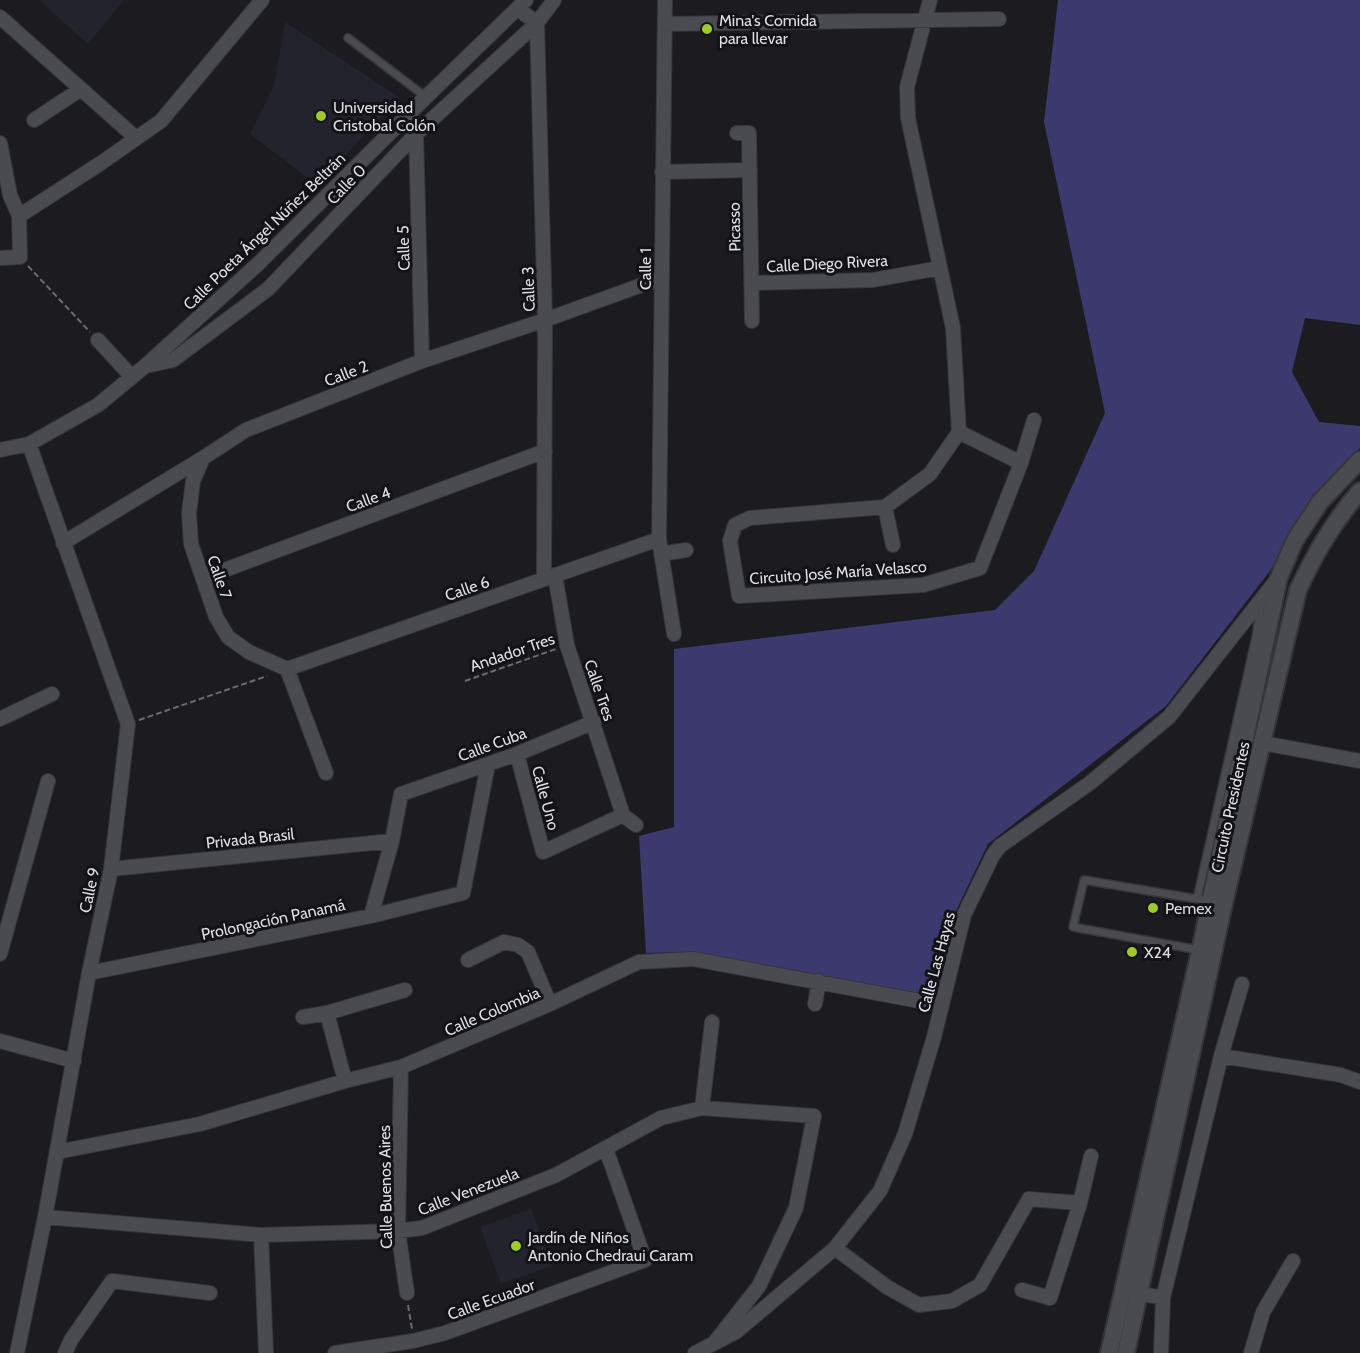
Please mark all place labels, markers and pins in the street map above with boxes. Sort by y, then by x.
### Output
place label: Mina's Comida para llevar [719,11,817,48]
marker: Mina's Comida para llevar [700,22,714,36]
place label: Universidad Cristobal Colón [333,98,436,135]
marker: Universidad Cristobal Colón [314,109,328,123]
place label: Pemex [1165,899,1212,918]
marker: Pemex [1146,901,1160,915]
place label: X24 [1144,943,1171,962]
marker: X24 [1125,945,1139,959]
place label: Jardín de Niños Antonio Chedraui Caram [527,1228,693,1265]
marker: Jardín de Niños Antonio Chedraui Caram [509,1239,523,1253]

